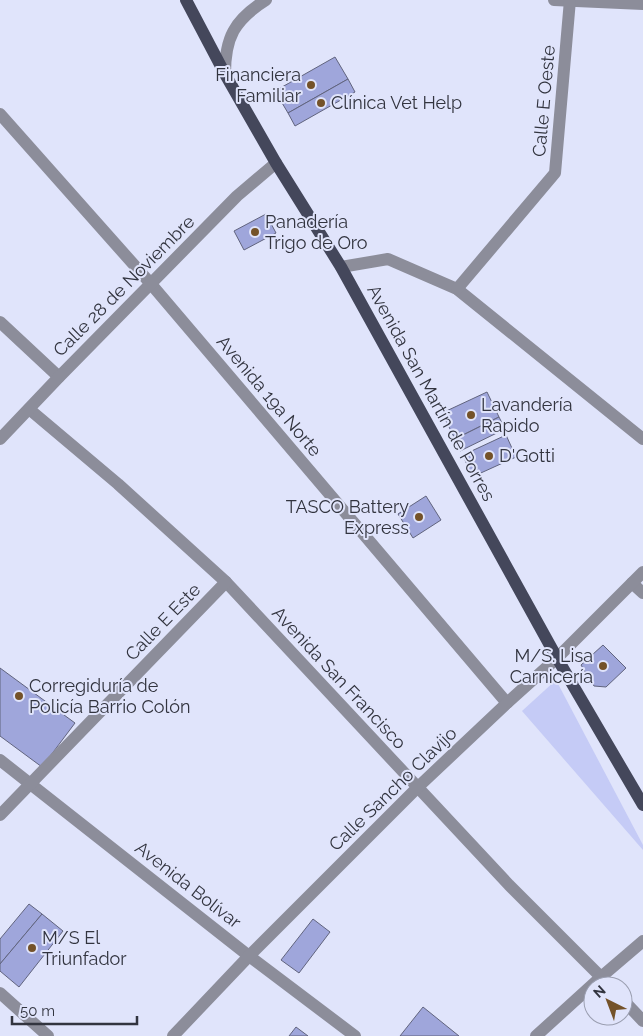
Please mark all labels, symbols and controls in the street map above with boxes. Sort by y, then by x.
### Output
street label: Calle E Oeste [528,44,559,158]
place label: Financiera Familiar [215,64,302,106]
marker: Financiera Familiar [305,79,317,91]
place label: Clínica Vet Help [331,92,462,113]
marker: Clínica Vet Help [315,97,327,109]
street label: Calle 28 de Noviembre [49,211,199,360]
place label: Panadería Trigo de Oro [265,211,368,253]
marker: Panadería Trigo de Oro [249,226,261,238]
street label: Avenida San Martín de Porres [363,281,500,505]
street label: Avenida 19a Norte [213,331,326,461]
place label: Lavandería Rapido [481,394,573,436]
marker: Lavandería Rapido [465,409,477,421]
place label: D'Gotti [499,445,555,466]
marker: D'Gotti [483,450,495,462]
place label: TASCO Battery Express [286,496,409,538]
marker: TASCO Battery Express [413,511,425,523]
street label: Calle E Este [121,579,205,664]
street label: Avenida San Francisco [268,602,411,753]
place label: M/S. Lisa Carnicería [510,645,593,687]
marker: M/S. Lisa Carnicería [597,660,609,672]
place label: Corregiduría de Policía Barrio Colón [29,675,191,717]
marker: Corregiduría de Policía Barrio Colón [13,690,25,702]
street label: Calle Sancho Clavijo [325,722,461,855]
street label: Avenida Bolívar [131,837,246,933]
place label: M/S El Triunfador [42,927,127,969]
marker: M/S El Triunfador [26,942,38,954]
north arrow [583,976,633,1026]
text: N [590,982,609,1001]
scale bar [12,994,138,1026]
text: 50 m [20,1002,55,1020]

